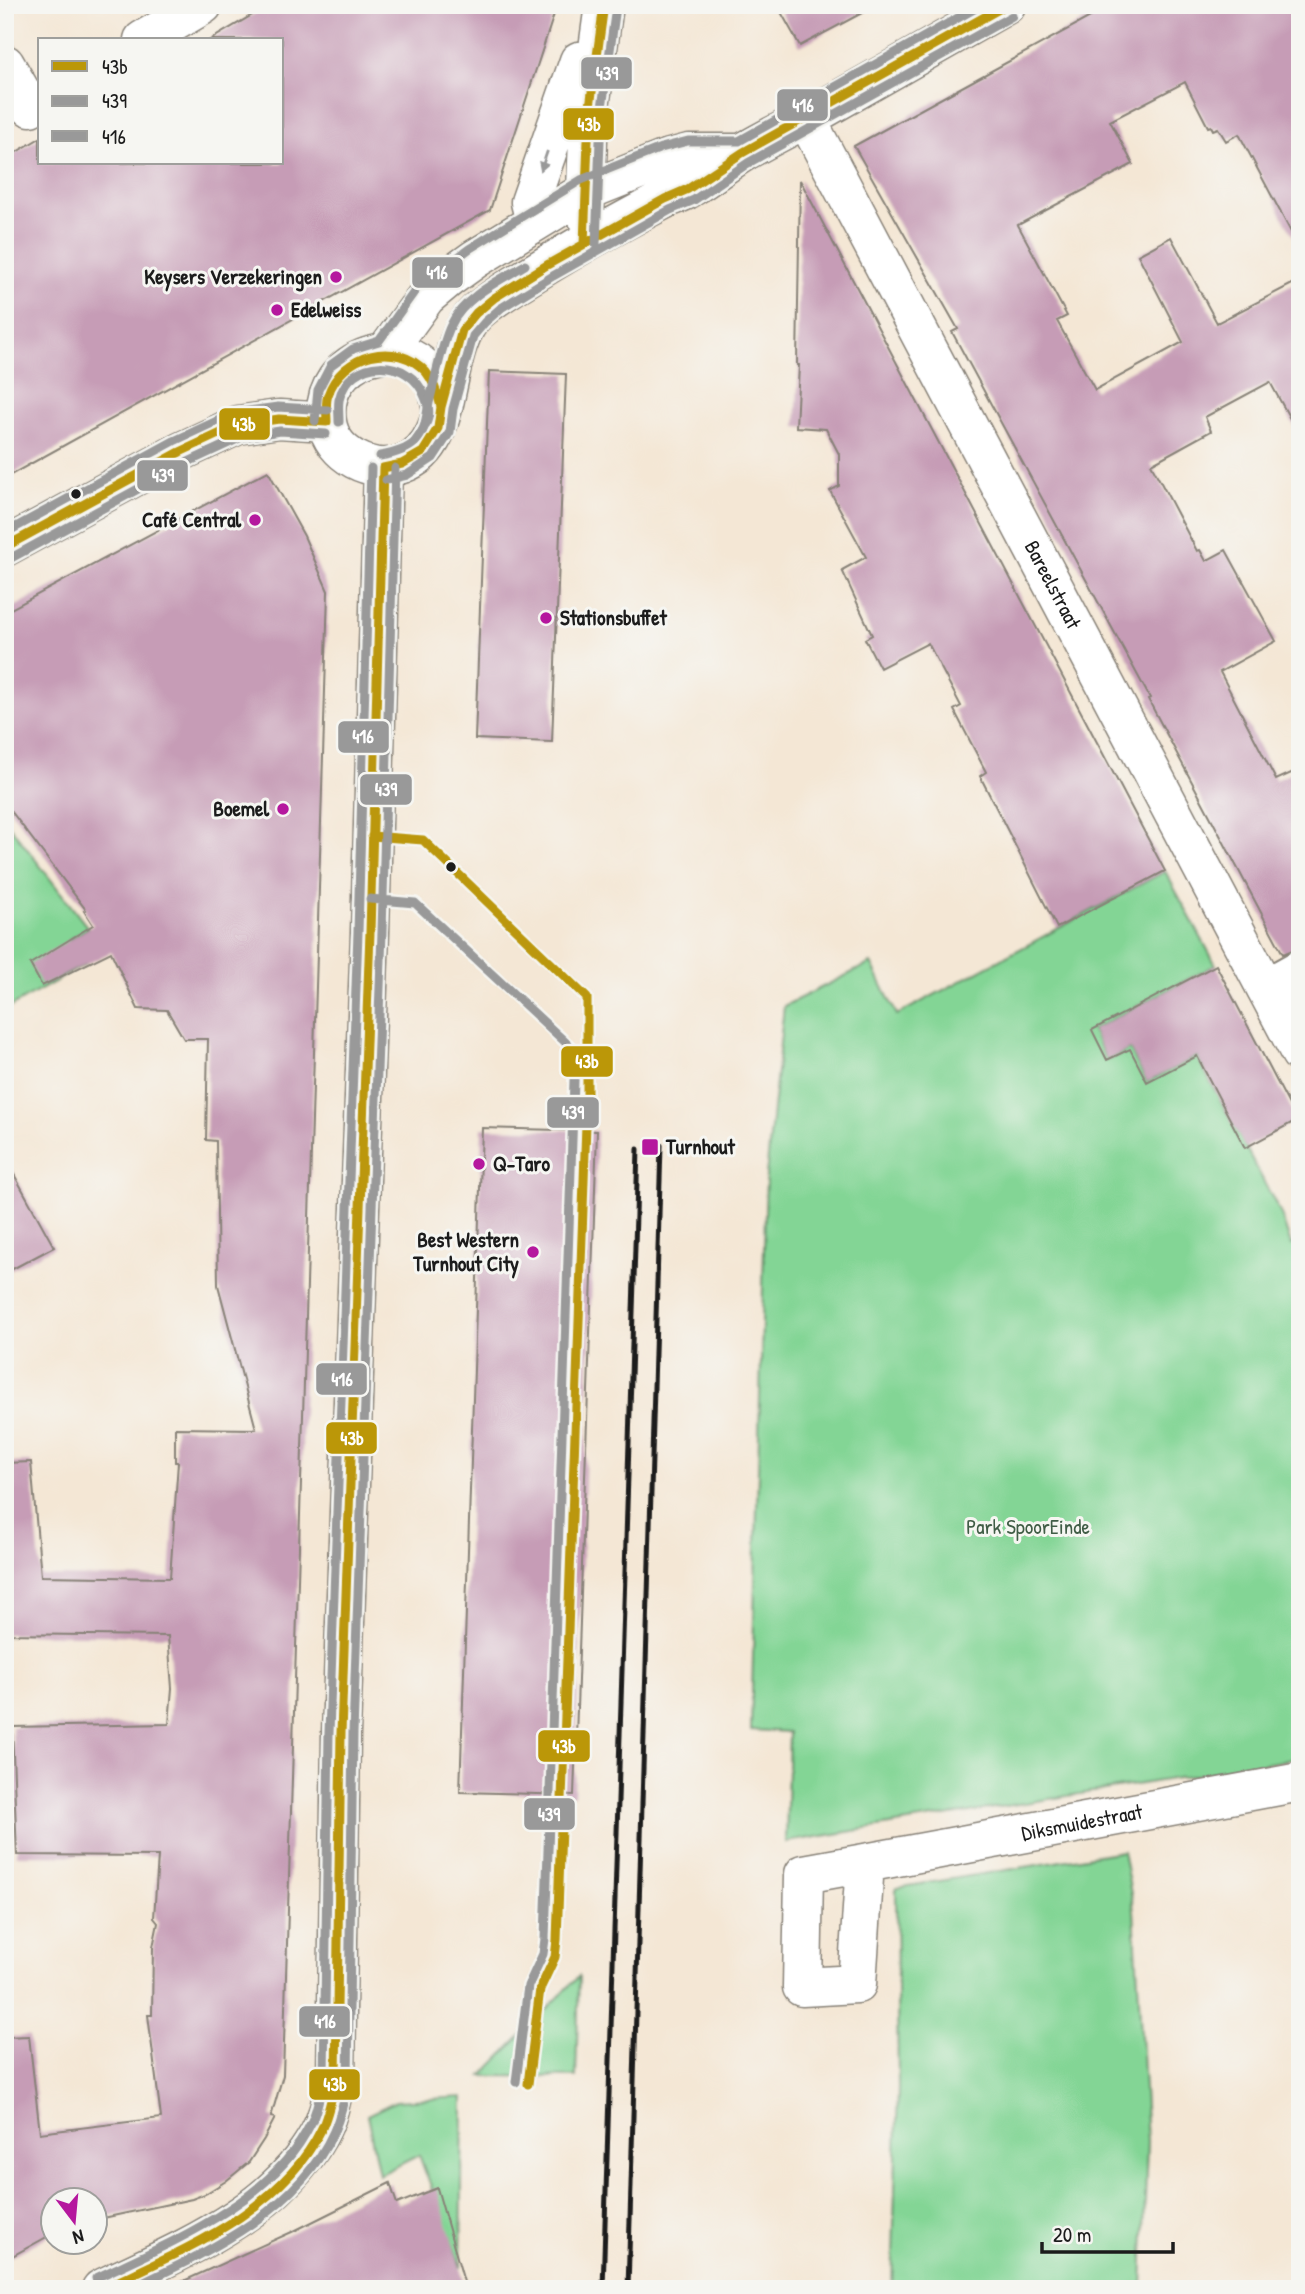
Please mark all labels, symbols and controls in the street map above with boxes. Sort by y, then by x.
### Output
legend [38,38,284,164]
text: 43b [102,52,128,81]
line badge: 439 [580,56,633,90]
text: 439 [596,60,618,86]
text: 439 [102,86,127,115]
line badge: 416 [776,88,829,122]
text: 416 [792,92,814,118]
line badge: 43b [562,107,615,141]
text: 43b [577,111,601,137]
text: 416 [102,122,126,151]
one-way arrow [538,150,549,171]
line badge: 416 [411,256,464,289]
text: 416 [426,259,448,285]
place label: Keysers Verzekeringen [144,262,322,292]
marker: Keysers Verzekeringen [328,269,344,285]
place label: Edelweiss [291,295,361,324]
marker: Edelweiss [269,302,285,318]
line badge: 43b [218,407,271,441]
text: 43b [232,411,256,437]
line badge: 439 [136,459,189,492]
text: 439 [152,462,174,488]
unlabelled marker [69,487,83,501]
place label: Café Central [142,505,241,534]
marker: Café Central [247,512,263,528]
street label: Bareelstraat [1018,535,1089,635]
place label: Stationsbuffet [560,603,667,632]
marker: Stationsbuffet [538,610,554,626]
line badge: 416 [337,720,390,754]
text: 416 [352,723,374,749]
line badge: 439 [359,773,413,806]
text: 439 [375,776,397,802]
place label: Boemel [213,794,269,823]
marker: Boemel [275,801,291,817]
unlabelled marker [444,860,458,874]
line badge: 43b [560,1045,614,1078]
text: 43b [575,1048,599,1074]
line badge: 439 [546,1096,600,1129]
text: 439 [562,1099,584,1125]
place label: Turnhout [665,1132,735,1161]
marker: Turnhout [640,1137,660,1157]
place label: Q-Taro [493,1149,550,1178]
marker: Q-Taro [471,1156,487,1172]
place label: Best Western Turnhout City [412,1225,519,1279]
marker: Best Western Turnhout City [525,1244,541,1260]
line badge: 416 [315,1362,368,1396]
text: 416 [331,1366,353,1392]
line badge: 43b [325,1421,378,1455]
text: 43b [340,1425,364,1451]
park label: Park SpoorEinde [966,1512,1090,1541]
line badge: 43b [537,1729,591,1763]
text: 43b [552,1733,576,1759]
street label: Diksmuidestraat [1019,1796,1146,1848]
line badge: 439 [523,1797,576,1831]
text: 439 [538,1801,560,1827]
line badge: 416 [298,2005,351,2038]
text: 416 [314,2008,336,2034]
line badge: 43b [308,2068,361,2101]
text: 43b [323,2071,347,2097]
north arrow [38,2186,108,2256]
scale bar [1042,2210,1174,2254]
text: 20 m [1053,2220,1091,2249]
text: N [70,2223,87,2251]

